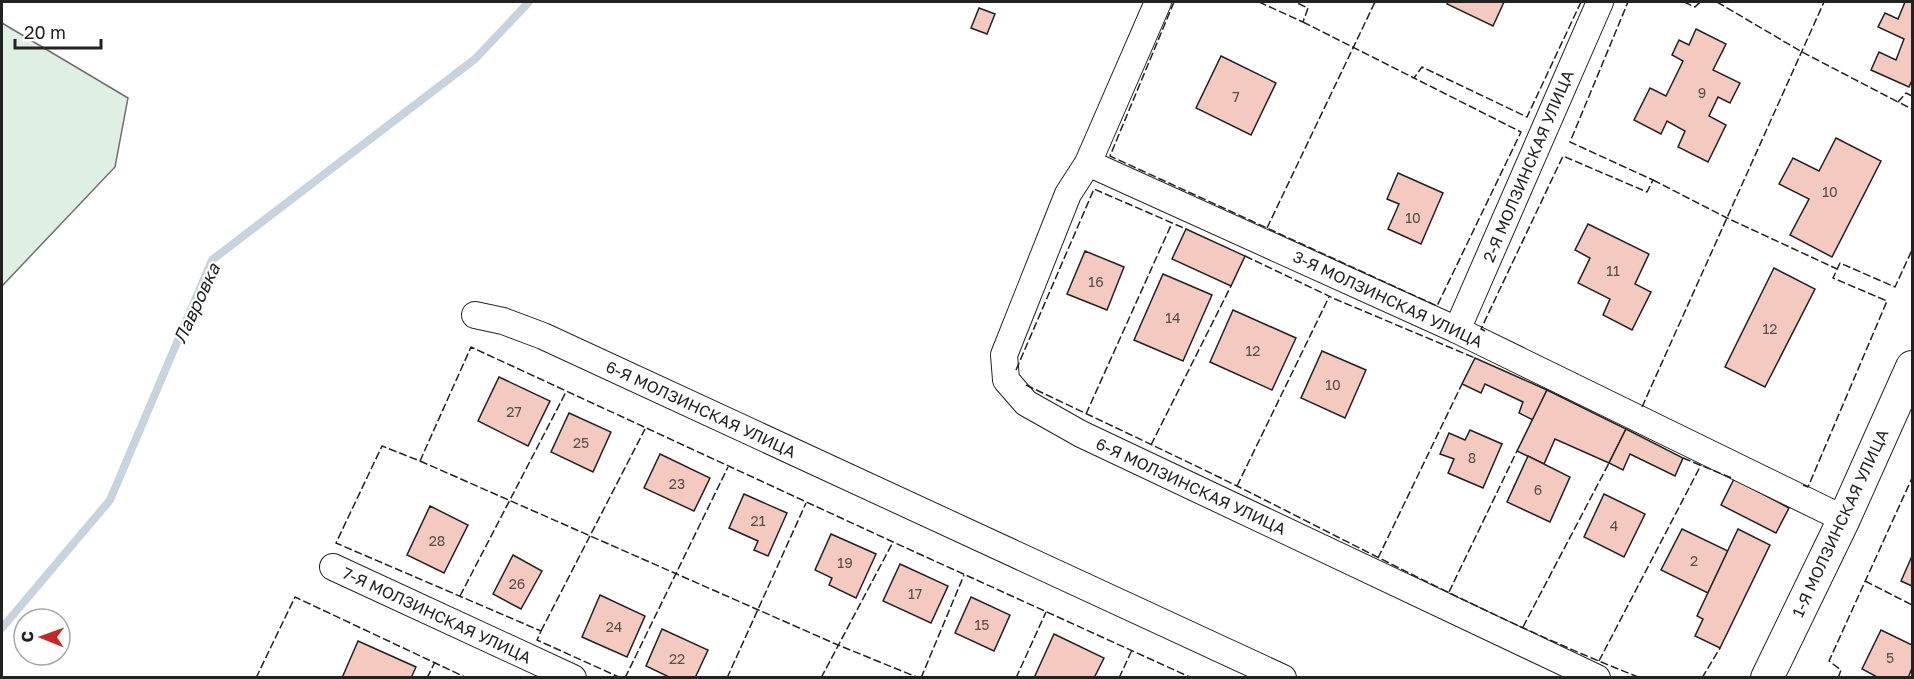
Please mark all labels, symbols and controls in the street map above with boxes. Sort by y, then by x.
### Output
scale bar [15,12,100,50]
text: 20 m [24,21,66,43]
street label: 2-Я МОЛЗИНСКАЯ УЛИЦА [1478,67,1578,265]
house number: 9 [1698,84,1706,101]
house number: 7 [1232,88,1240,105]
house number: 10 [1822,183,1838,200]
house number: 10 [1405,209,1421,226]
street label: 3-Я МОЛЗИНСКАЯ УЛИЦА [1290,246,1486,352]
water label: Лавровка [168,259,224,346]
house number: 11 [1606,262,1620,279]
house number: 16 [1088,273,1104,290]
house number: 14 [1165,309,1181,326]
house number: 12 [1763,320,1777,337]
house number: 12 [1246,342,1260,359]
street label: 6-Я МОЛЗИНСКАЯ УЛИЦА [603,356,799,462]
house number: 10 [1325,376,1341,393]
house number: 27 [506,403,522,420]
street label: 1-Я МОЛЗИНСКАЯ УЛИЦА [1788,425,1893,620]
street label: 6-Я МОЛЗИНСКАЯ УЛИЦА [1093,433,1289,539]
house number: 25 [573,434,589,451]
house number: 8 [1468,449,1476,466]
house number: 23 [669,475,685,492]
house number: 6 [1534,481,1542,498]
house number: 21 [751,512,766,529]
house number: 4 [1610,517,1618,534]
house number: 28 [429,532,445,549]
house number: 2 [1690,552,1698,569]
house number: 19 [837,554,853,571]
street label: 7-Я МОЛЗИНСКАЯ УЛИЦА [339,562,535,668]
house number: 26 [509,575,525,592]
house number: 17 [908,585,922,602]
north arrow [12,607,72,667]
house number: 15 [975,616,989,633]
house number: 24 [606,618,622,635]
text: С [17,631,37,643]
house number: 5 [1886,649,1894,666]
house number: 22 [669,650,685,667]

